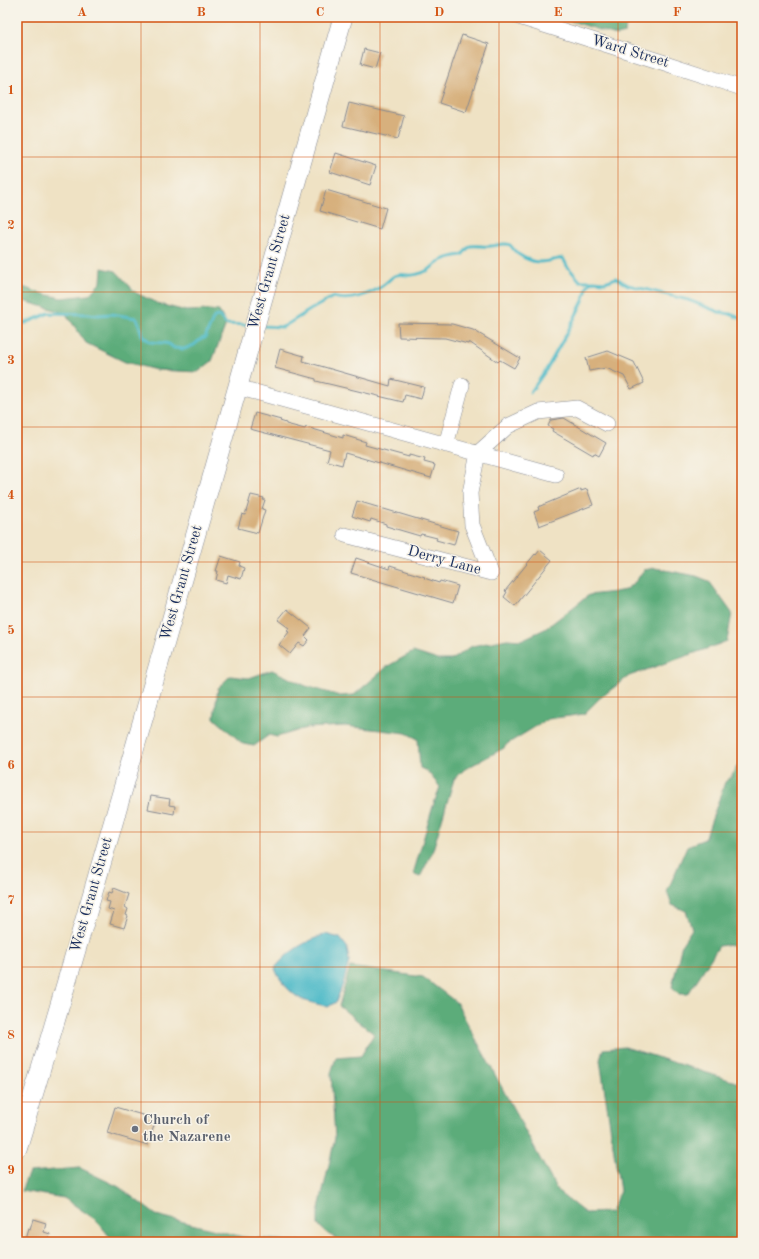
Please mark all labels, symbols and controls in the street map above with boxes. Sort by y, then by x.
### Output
text: A [77,6,87,19]
text: B [196,6,206,19]
text: C [316,6,324,19]
text: D [434,6,444,19]
text: E [554,6,563,19]
text: F [673,6,682,19]
street label: Ward Street [589,33,671,71]
text: 1 [7,84,15,97]
street label: West Grant Street [246,213,294,331]
text: 2 [7,219,15,232]
text: 3 [7,354,15,367]
text: 4 [7,489,15,502]
street label: West Grant Street [158,524,206,642]
street label: Derry Lane [406,544,483,578]
text: 5 [7,624,15,637]
text: 6 [7,759,15,772]
street label: West Grant Street [68,836,116,954]
text: 7 [7,894,15,907]
text: 8 [7,1029,15,1042]
place label: Church of the Nazarene [143,1113,231,1145]
marker: Church of the Nazarene [130,1124,140,1134]
text: 9 [7,1164,15,1177]

